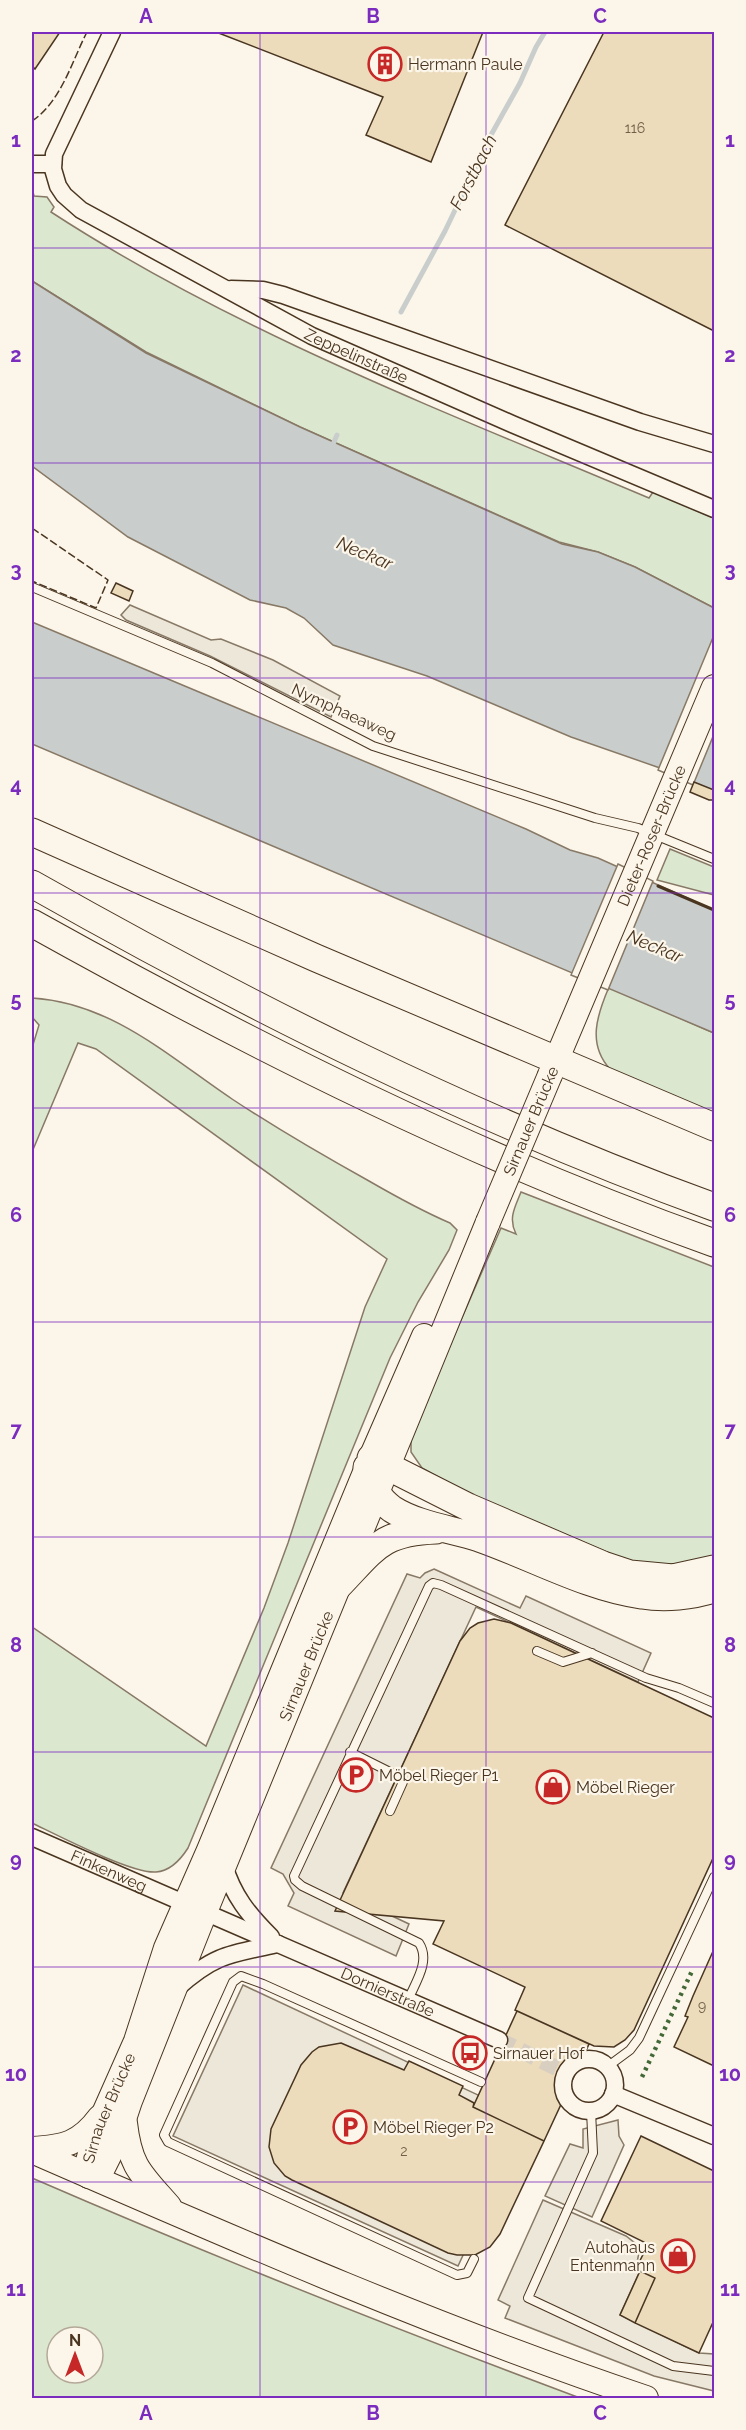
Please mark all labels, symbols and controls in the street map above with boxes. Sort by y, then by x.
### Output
text: A [139,4,153,28]
text: B [366,4,380,28]
text: C [593,4,607,28]
building icon: Hermann Paule [367,46,403,82]
place label: Hermann Paule [408,55,523,74]
house number: 116 [625,120,645,136]
text: 1 [11,128,21,152]
text: 1 [725,128,735,152]
water label: Forstbach [445,131,501,213]
street label: Zeppelinstraße [301,324,411,387]
text: 2 [10,343,22,367]
text: 2 [724,343,736,367]
water label: Neckar [334,532,397,574]
text: 3 [10,558,22,582]
text: 3 [724,558,736,582]
street label: Nymphaeaweg [289,679,399,745]
street label: Dieter-Roser-Brücke [613,762,689,909]
text: 4 [10,773,22,797]
text: 4 [724,773,736,797]
water label: Neckar [624,925,687,967]
text: 5 [10,988,22,1012]
text: 5 [724,988,736,1012]
street label: Sirnauer Brücke [499,1063,563,1179]
text: 6 [10,1203,22,1227]
text: 6 [724,1203,736,1227]
text: 7 [10,1418,22,1442]
text: 7 [724,1418,736,1442]
street label: Sirnauer Brücke [275,1608,337,1724]
text: 8 [10,1633,22,1657]
text: 8 [724,1633,736,1657]
parking icon: Möbel Rieger P1 [338,1757,374,1793]
place label: Möbel Rieger P1 [379,1766,498,1785]
shop icon: Möbel Rieger [535,1769,571,1805]
place label: Möbel Rieger [576,1778,675,1797]
street label: Finkenweg [68,1846,150,1895]
text: 9 [10,1848,22,1872]
text: 9 [724,1848,736,1872]
street label: Dornierstraße [338,1963,438,2020]
house number: 9 [698,1998,706,2014]
bus stop icon: Sirnauer Hof [452,2035,488,2071]
place label: Sirnauer Hof [493,2044,585,2063]
street label: Sirnauer Brücke [78,2050,139,2165]
text: 10 [5,2062,27,2086]
text: 10 [719,2062,741,2086]
parking icon: Möbel Rieger P2 [332,2109,368,2145]
place label: Möbel Rieger P2 [373,2118,494,2137]
house number: 2 [400,2143,408,2159]
place label: Autohaus Entenmann [570,2238,655,2275]
shop icon: Autohaus Entenmann [660,2238,696,2274]
text: 11 [6,2277,26,2301]
text: 11 [720,2277,740,2301]
north arrow [45,2325,105,2385]
text: N [69,2331,81,2350]
text: A [139,2401,153,2425]
text: B [366,2401,380,2425]
text: C [593,2401,607,2425]

